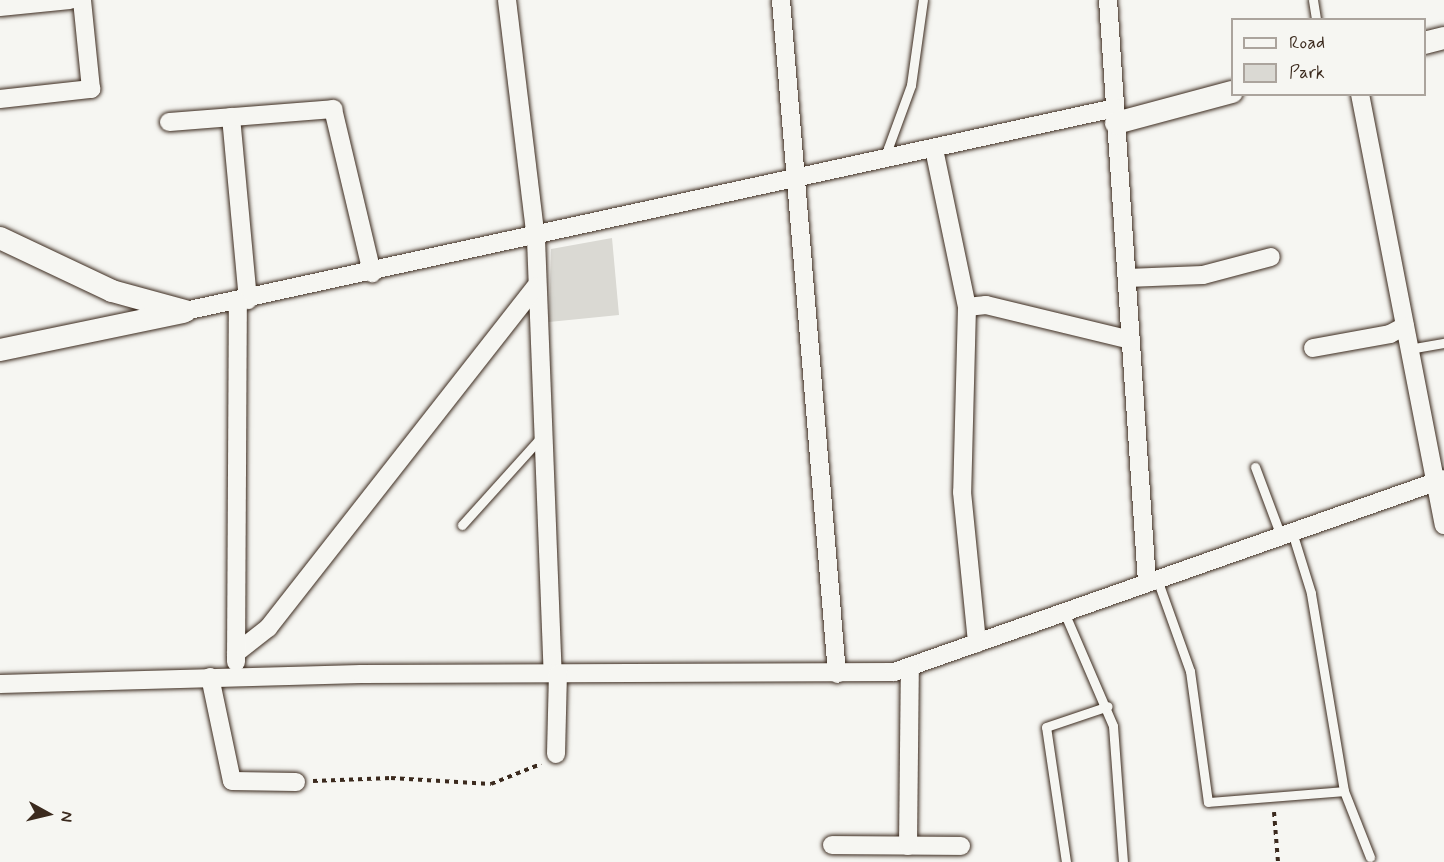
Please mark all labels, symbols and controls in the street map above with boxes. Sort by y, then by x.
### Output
legend [1231,18,1426,96]
text: Road [1289,31,1325,55]
text: Park [1289,61,1325,85]
north arrow [18,784,78,844]
text: N [55,810,77,823]

